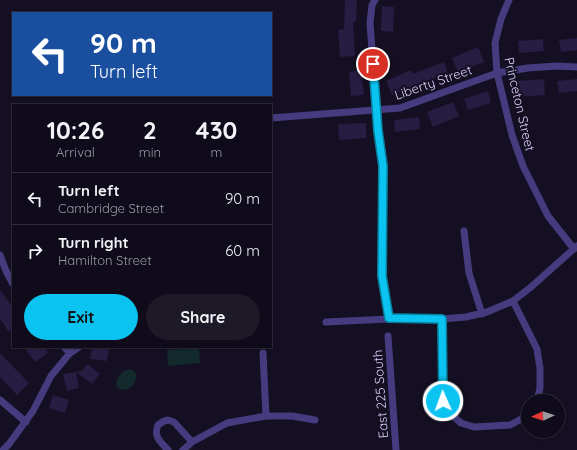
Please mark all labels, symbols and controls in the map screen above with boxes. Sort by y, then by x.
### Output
text: 90 m [90,25,157,60]
icon: left [24,28,76,80]
pin [356,47,390,81]
icon: arrive [362,53,384,75]
street label: Princeton Street [501,55,539,153]
text: Turn left [90,60,158,83]
street label: Liberty Street [392,61,474,103]
text: 10:26 [47,115,104,145]
text: 2 [143,115,157,145]
text: 430 [196,115,237,145]
text: Arrival [56,144,95,160]
text: min [139,144,161,160]
text: m [211,144,222,160]
text: Turn left [58,181,120,200]
icon: left [24,188,46,210]
text: 90 m [225,189,260,208]
text: Cambridge Street [58,200,164,216]
text: Turn right [58,233,129,252]
icon: right [24,240,46,262]
text: 60 m [225,241,260,260]
text: Hamilton Street [58,252,152,268]
button: Exit [24,294,138,340]
button: Share [146,294,260,340]
street label: East 225 South [369,349,391,439]
position arrow [422,380,464,422]
north arrow [521,394,565,438]
map controls [521,394,565,438]

